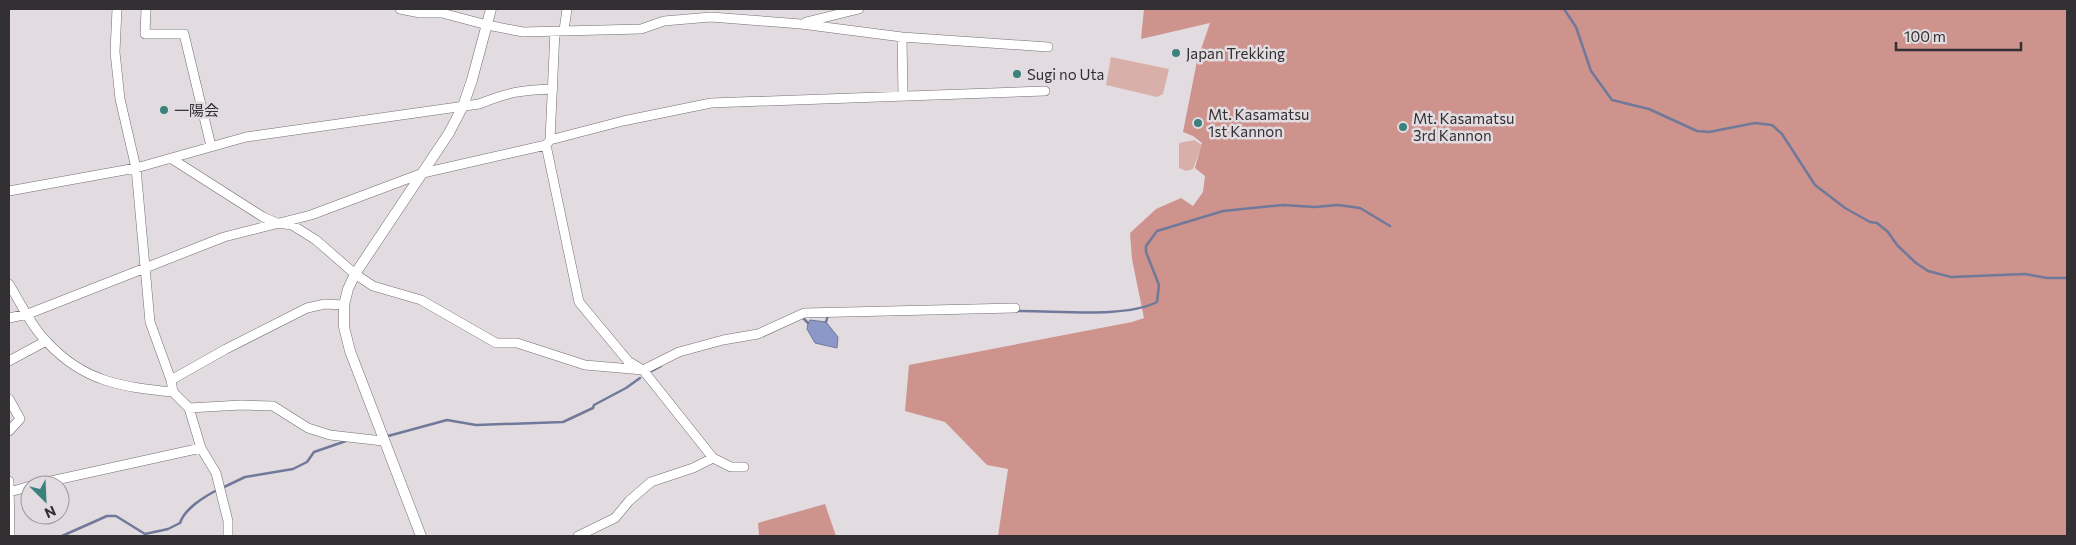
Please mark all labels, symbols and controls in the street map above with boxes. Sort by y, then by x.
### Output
scale bar [1896,20,2021,52]
text: 100 m [1904,27,1946,45]
place label: Japan Trekking [1186,44,1285,62]
marker: Japan Trekking [1170,47,1182,59]
place label: Sugi no Uta [1027,65,1104,83]
marker: Sugi no Uta [1011,68,1023,80]
place label: 一陽会 [174,101,219,119]
marker: 一陽会 [158,104,170,116]
place label: Mt. Kasamatsu 1st Kannon [1208,105,1309,140]
place label: Mt. Kasamatsu 3rd Kannon [1413,109,1514,144]
marker: Mt. Kasamatsu 1st Kannon [1192,117,1204,129]
marker: Mt. Kasamatsu 3rd Kannon [1397,121,1409,133]
north arrow [20,475,70,525]
text: N [42,502,59,522]

